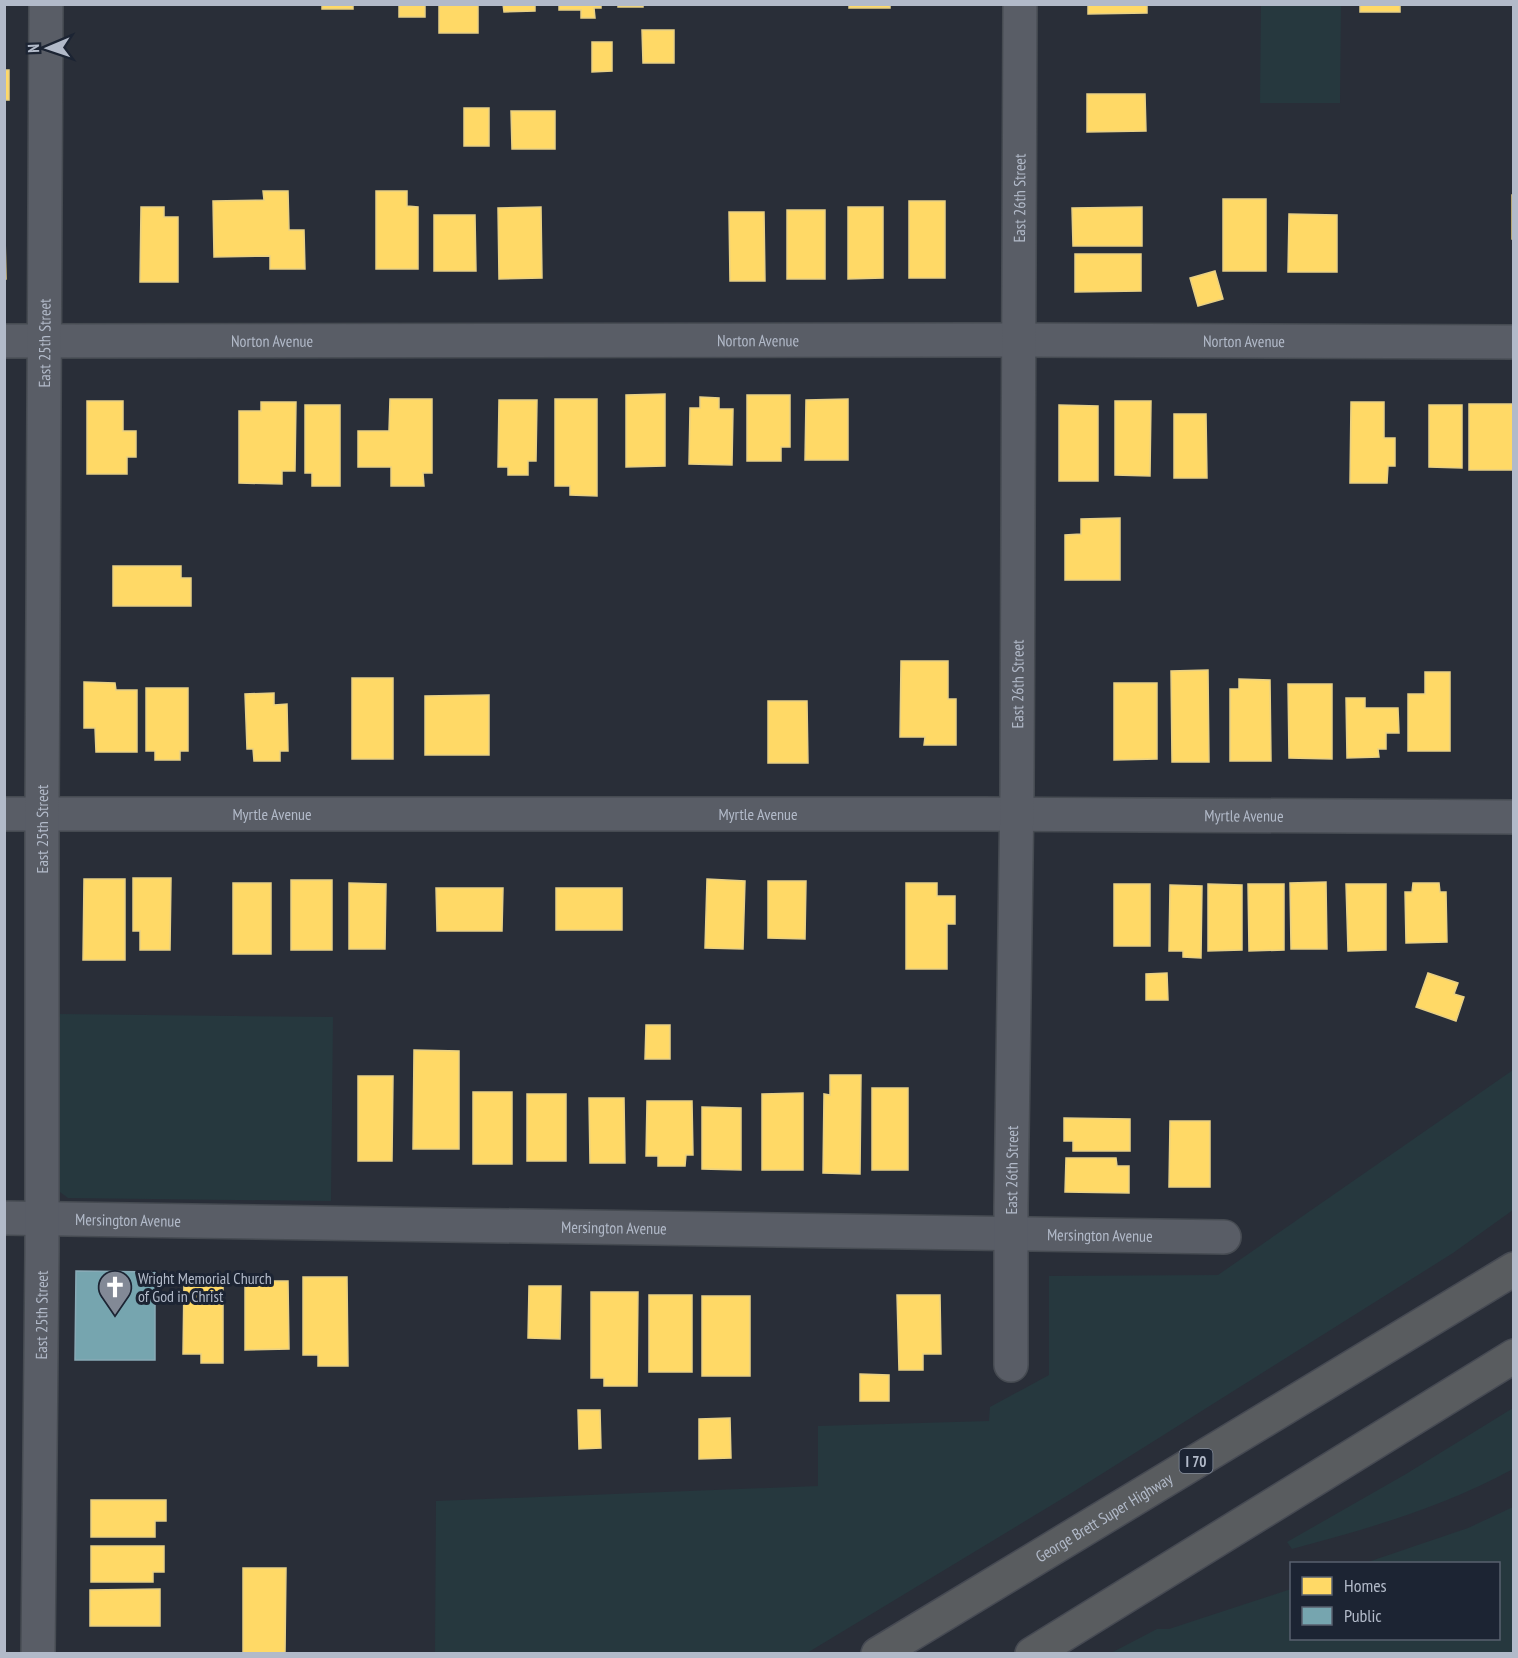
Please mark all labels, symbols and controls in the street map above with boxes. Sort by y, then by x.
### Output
north arrow [18,18,78,78]
text: N [23,44,43,53]
street label: East 26th Street [1009,153,1029,243]
street label: East 25th Street [34,298,55,388]
street label: Norton Avenue [717,330,799,350]
street label: Norton Avenue [231,331,313,351]
street label: Norton Avenue [1203,331,1285,351]
street label: East 26th Street [1007,639,1028,729]
street label: East 25th Street [32,784,52,873]
street label: Myrtle Avenue [232,804,312,824]
street label: Myrtle Avenue [718,804,798,824]
street label: Myrtle Avenue [1204,805,1284,826]
street label: East 26th Street [1001,1125,1022,1214]
street label: Mersington Avenue [75,1209,181,1231]
street label: Mersington Avenue [561,1217,667,1238]
street label: Mersington Avenue [1047,1224,1153,1246]
place label: Wright Memorial Church of God in Christ [138,1268,272,1306]
church icon: Wright Memorial Church of God in Christ [97,1269,133,1316]
street label: East 25th Street [31,1270,52,1360]
road number: I 70 [1180,1449,1212,1473]
street label: George Brett Super Highway [1032,1468,1176,1566]
legend [1290,1562,1500,1640]
text: Homes [1344,1574,1387,1597]
text: Public [1344,1604,1382,1627]

